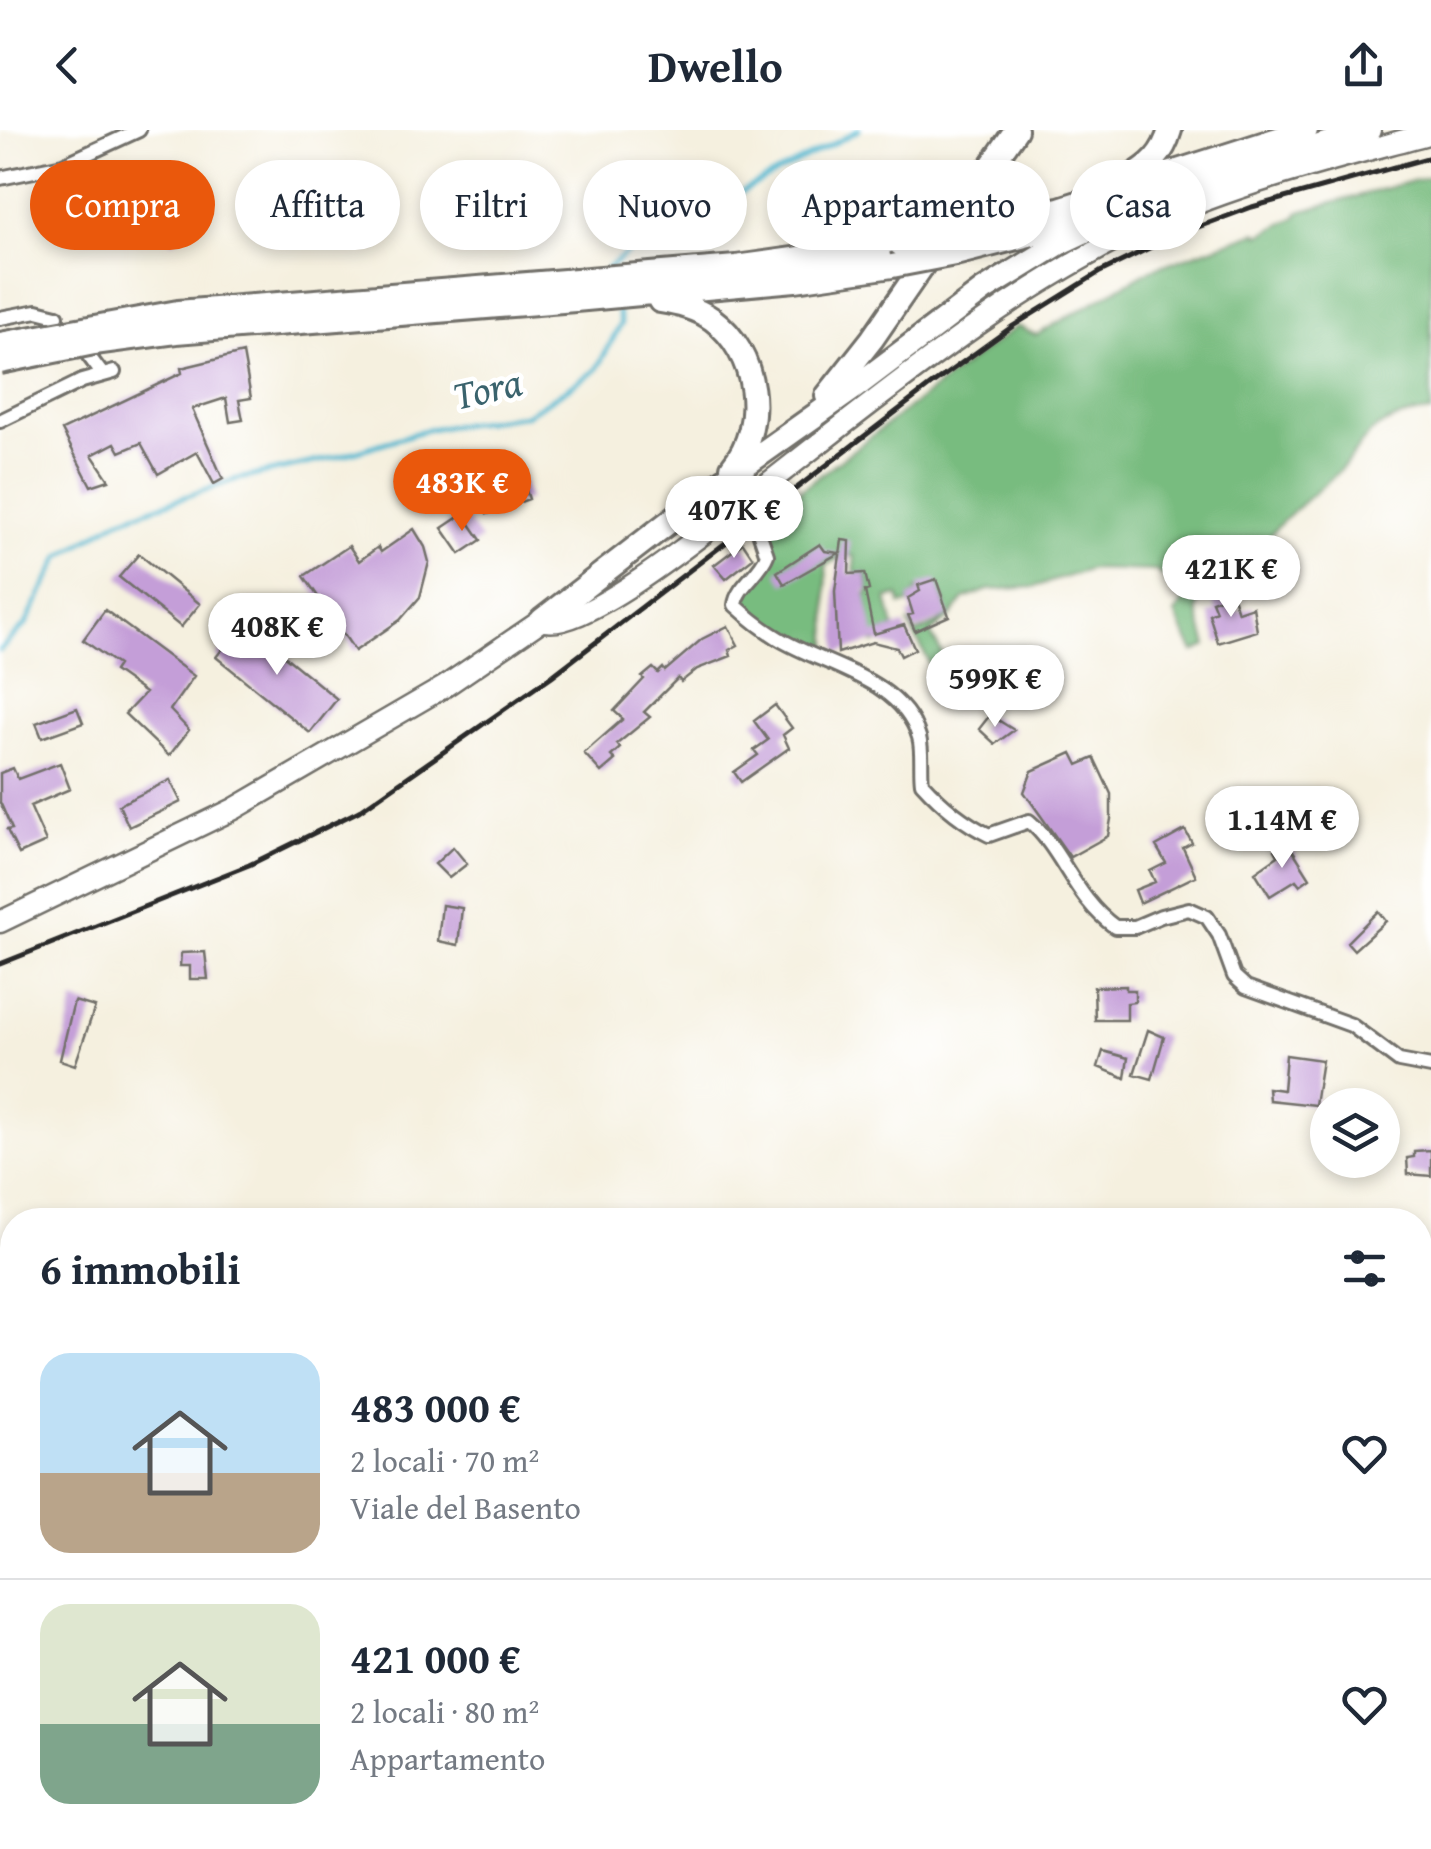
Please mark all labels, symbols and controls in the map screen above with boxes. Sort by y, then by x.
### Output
text: Dwello [648,33,783,98]
icon: back [40,38,95,93]
icon: share [1336,38,1391,93]
chip: Compra [30,160,215,250]
chip: Affitta [235,160,400,250]
chip: Filtri [420,160,563,250]
chip: Nuovo [583,160,747,250]
chip: Appartamento [767,160,1050,250]
chip: Casa [1070,160,1206,250]
water label: Tora [447,351,528,425]
pin: 483K € [381,449,543,534]
text: 483K € [415,458,509,505]
pin: 407K € [653,476,815,561]
text: 407K € [687,485,781,532]
pin: 421K € [1150,535,1312,620]
text: 421K € [1184,544,1278,591]
pin: 408K € [196,593,358,678]
text: 408K € [230,602,324,649]
pin: 599K € [914,645,1076,730]
text: 599K € [948,654,1042,701]
pin: 1.14M € [1190,786,1374,871]
text: 1.14M € [1227,795,1337,842]
map controls [1310,1088,1400,1178]
button: layers [1310,1088,1400,1178]
text: 6 immobili [40,1238,240,1299]
icon: filters [1337,1241,1392,1296]
text: 483 000 € [350,1376,521,1437]
icon: home [120,1393,240,1513]
icon: heart [1337,1426,1392,1481]
text: 2 locali · 70 m² [350,1437,539,1484]
text: Viale del Basento [350,1484,581,1531]
text: 421 000 € [350,1627,521,1688]
icon: home [120,1644,240,1764]
icon: heart [1337,1677,1392,1732]
text: 2 locali · 80 m² [350,1688,539,1735]
text: Appartamento [350,1735,545,1782]

